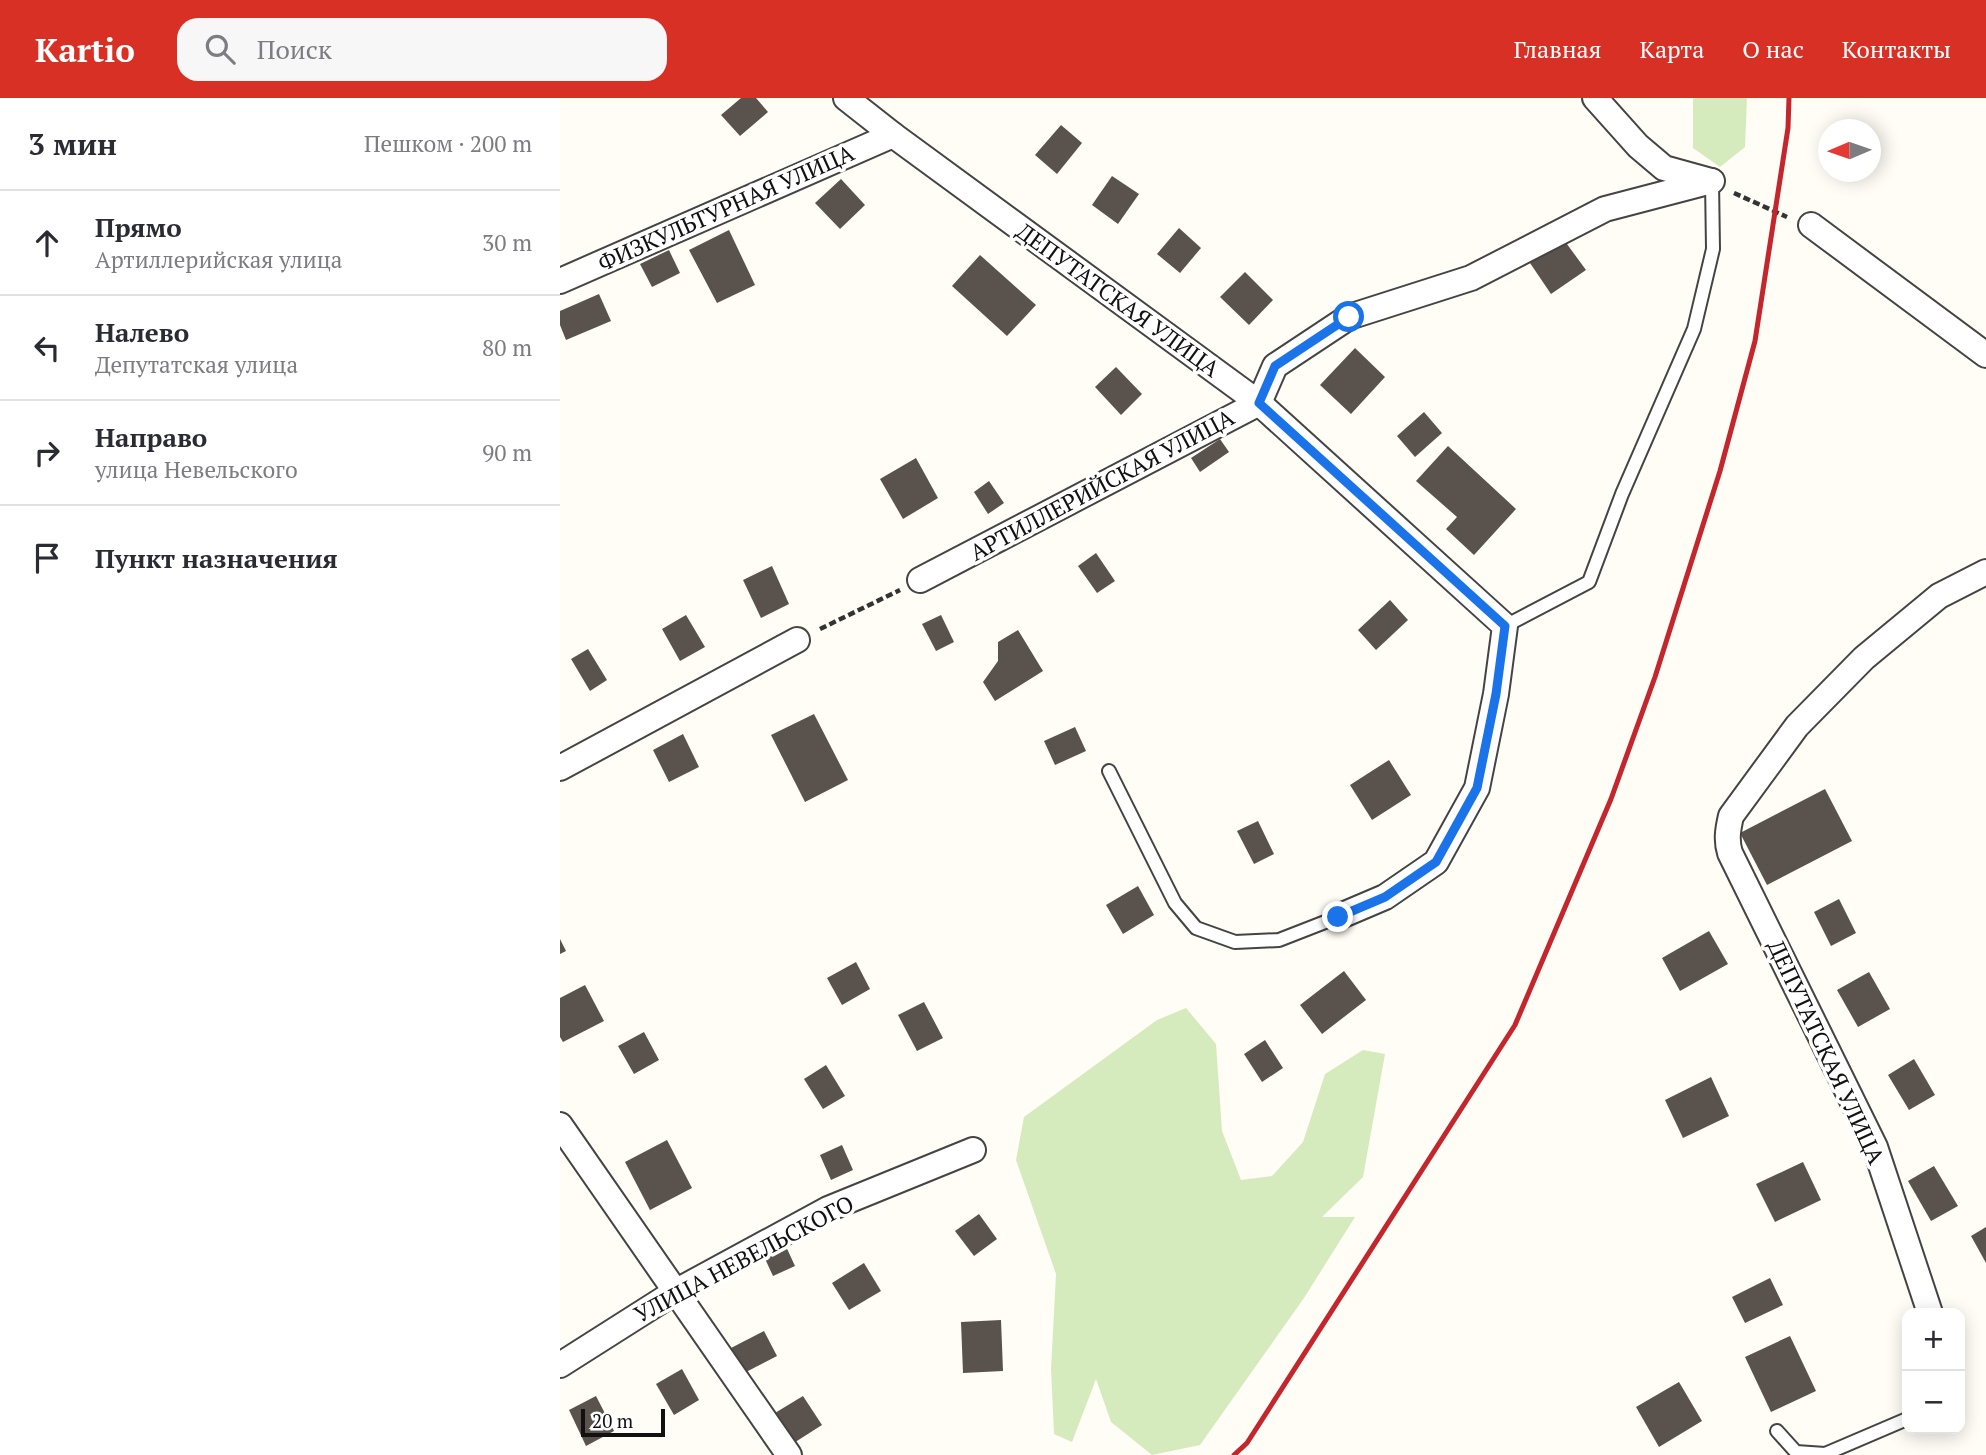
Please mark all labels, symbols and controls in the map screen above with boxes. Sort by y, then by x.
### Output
search box [177,18,667,81]
text: Kartio [35,28,135,71]
icon: search [201,30,239,68]
text: Поиск [257,32,332,66]
text: Главная [1513,33,1601,65]
text: Карта [1639,33,1704,65]
text: О нас [1742,33,1804,65]
text: Контакты [1842,33,1951,65]
north arrow [1818,119,1881,182]
text: 3 мин [28,124,117,164]
text: Пешком · 200 m [364,128,532,159]
street label: ФИЗКУЛЬТУРНАЯ УЛИЦА [593,137,859,278]
text: Прямо [95,210,182,244]
street label: ДЕПУТАТСКАЯ УЛИЦА [1010,215,1226,384]
icon: ahead [28,224,66,262]
text: 30 m [482,227,532,258]
text: Артиллерийская улица [95,244,342,275]
route start [1333,301,1364,332]
text: Налево [95,315,189,349]
icon: left [28,329,66,367]
text: 80 m [482,332,532,363]
text: Депутатская улица [95,349,298,380]
street label: АРТИЛЛЕРИЙСКАЯ УЛИЦА [964,401,1240,568]
text: Направо [95,420,207,454]
icon: right [28,434,66,472]
text: 90 m [482,437,532,468]
text: улица Невельского [95,454,298,485]
icon: arrive [28,539,66,577]
text: Пункт назначения [95,541,338,575]
route end [1322,901,1353,932]
street label: ДЕПУТАТСКАЯ УЛИЦА [1761,935,1892,1169]
street label: УЛИЦА НЕВЕЛЬСКОГО [629,1187,859,1330]
map controls [1902,1308,1965,1434]
button: + [1902,1308,1965,1371]
button: − [1902,1371,1965,1434]
scale bar [581,1406,665,1438]
text: 20 m [592,1408,633,1433]

